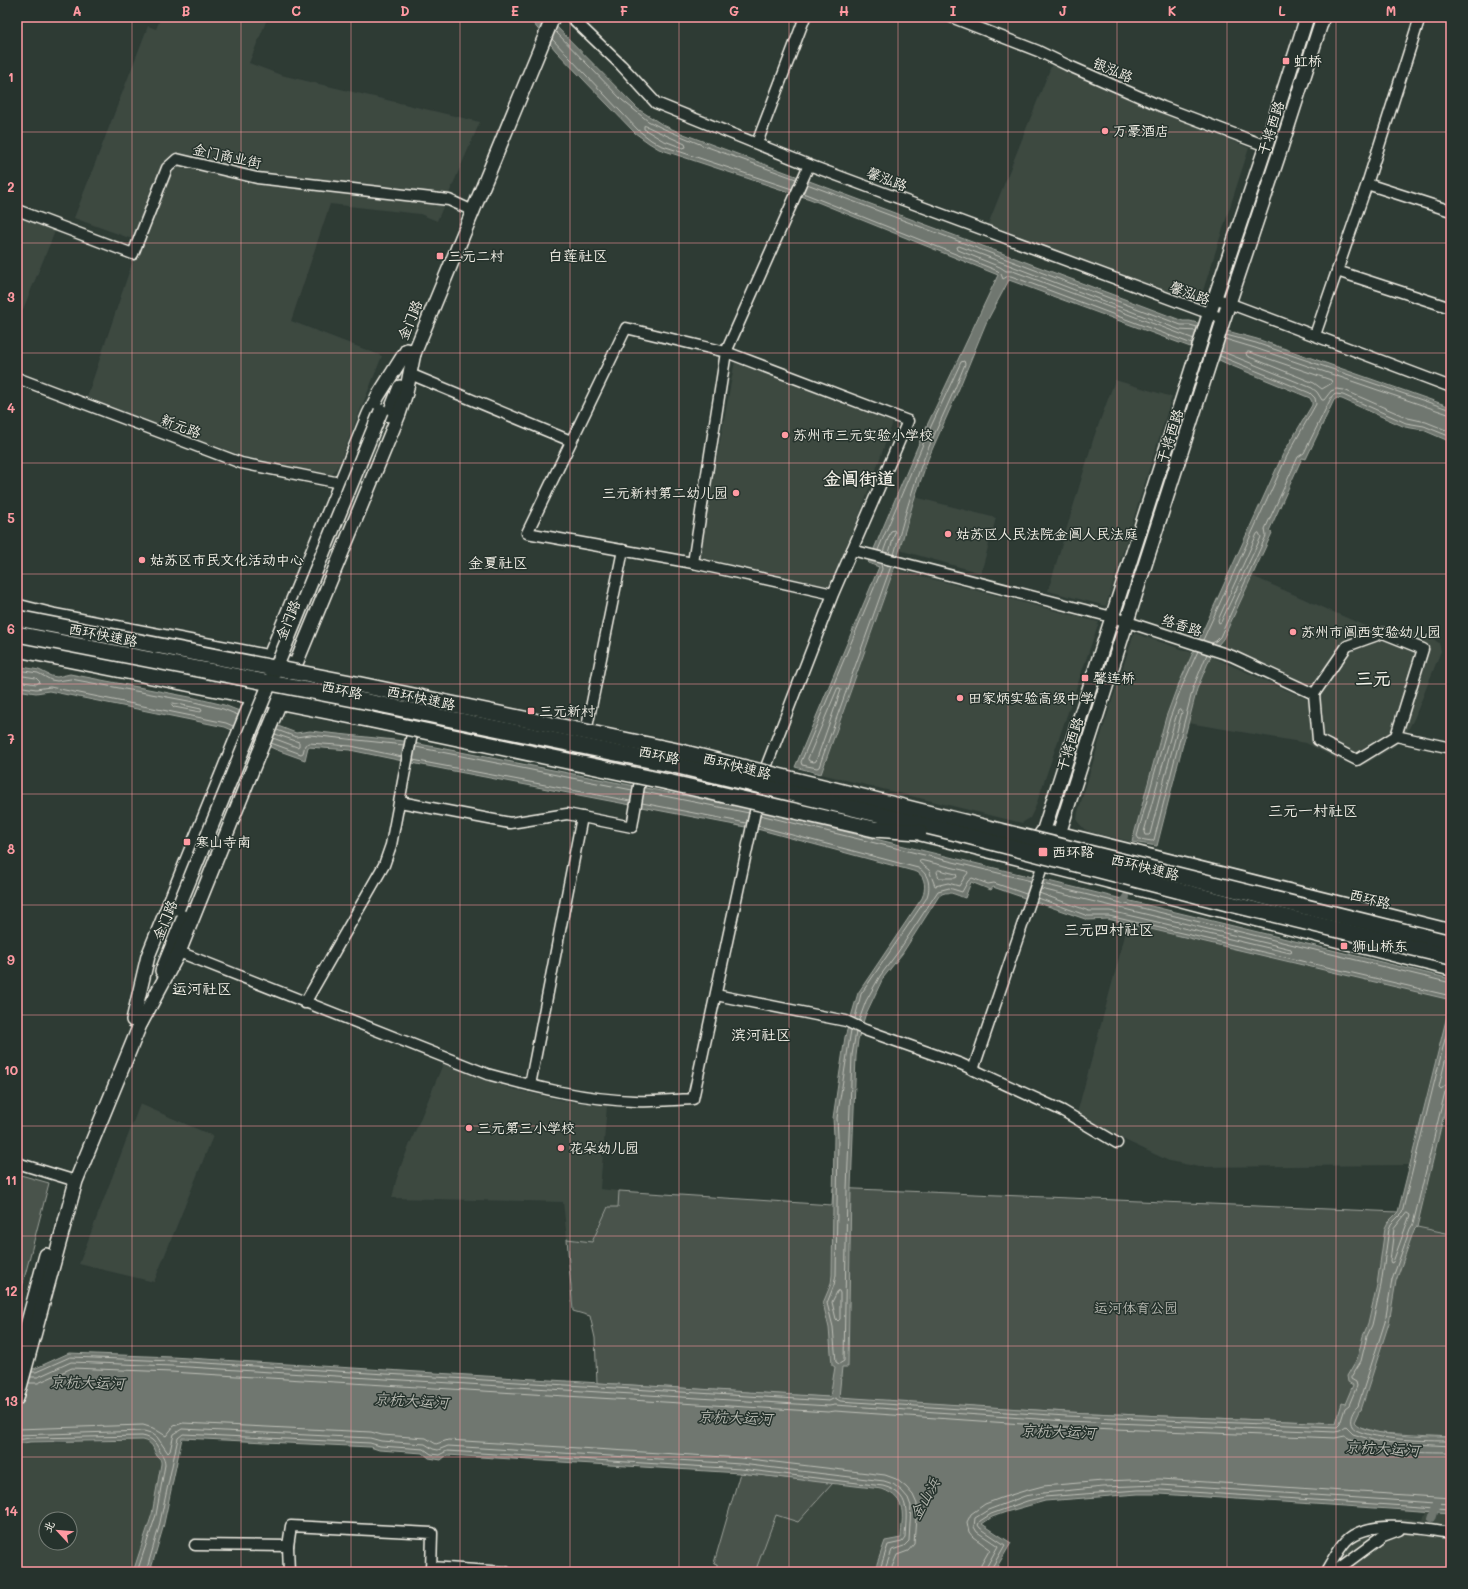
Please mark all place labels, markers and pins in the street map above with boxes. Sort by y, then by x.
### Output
place label: 虹桥 [1294,51,1322,70]
marker: 虹桥 [1281,56,1291,66]
place label: 万豪酒店 [1113,121,1169,140]
marker: 万豪酒店 [1100,126,1110,136]
place label: 三元二村 [448,246,504,265]
marker: 三元二村 [435,251,445,261]
place label: 苏州市三元实验小学校 [793,425,933,444]
marker: 苏州市三元实验小学校 [780,430,790,440]
place label: 三元新村第二幼儿园 [602,483,728,502]
marker: 三元新村第二幼儿园 [731,488,741,498]
place label: 姑苏区人民法院金阊人民法庭 [956,524,1138,543]
marker: 姑苏区人民法院金阊人民法庭 [943,529,953,539]
place label: 姑苏区市民文化活动中心 [150,550,304,569]
marker: 姑苏区市民文化活动中心 [137,555,147,565]
place label: 苏州市阊西实验幼儿园 [1301,622,1441,641]
marker: 苏州市阊西实验幼儿园 [1288,627,1298,637]
place label: 馨连桥 [1093,668,1135,687]
marker: 馨连桥 [1080,673,1090,683]
place label: 田家炳实验高级中学 [968,688,1094,707]
marker: 田家炳实验高级中学 [955,693,965,703]
place label: 三元新村 [539,701,595,720]
marker: 三元新村 [526,706,536,716]
place label: 寒山寺南 [195,832,251,851]
marker: 寒山寺南 [182,837,192,847]
place label: 西环路 [1052,842,1094,861]
marker: 西环路 [1037,846,1049,858]
place label: 狮山桥东 [1352,936,1408,955]
marker: 狮山桥东 [1339,941,1349,951]
place label: 三元第三小学校 [477,1118,575,1137]
marker: 三元第三小学校 [464,1123,474,1133]
place label: 花朵幼儿园 [569,1138,639,1157]
marker: 花朵幼儿园 [556,1143,566,1153]

